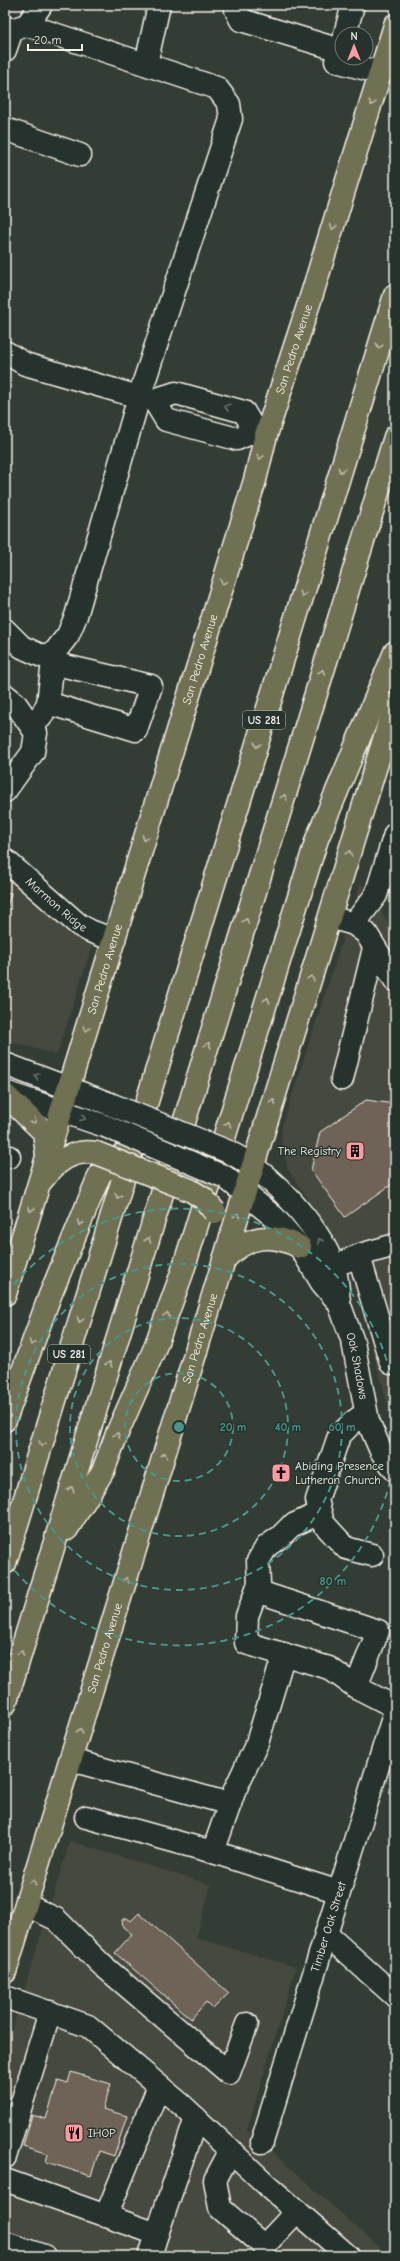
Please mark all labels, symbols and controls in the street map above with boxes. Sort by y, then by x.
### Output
scale bar [28,26,82,52]
north arrow [334,26,374,66]
text: N [350,30,358,43]
text: 20 m [34,33,62,47]
one-way arrow [368,99,377,106]
one-way arrow [329,223,338,230]
street label: San Pedro Avenue [273,303,315,396]
one-way arrow [375,342,384,349]
one-way arrow [224,403,231,412]
one-way arrow [256,454,265,461]
one-way arrow [337,466,346,473]
one-way arrow [220,578,228,585]
one-way arrow [299,591,308,598]
street label: San Pedro Avenue [180,612,220,706]
one-way arrow [318,669,326,676]
road number: US 281 [243,711,285,729]
one-way arrow [253,742,262,749]
one-way arrow [279,793,288,800]
one-way arrow [141,834,150,841]
one-way arrow [344,850,353,857]
street label: Marmon Ridge [23,874,89,935]
one-way arrow [241,918,250,925]
street label: San Pedro Avenue [84,922,125,1016]
one-way arrow [306,974,315,981]
one-way arrow [262,997,271,1004]
one-way arrow [82,1025,91,1032]
one-way arrow [203,1042,212,1049]
one-way arrow [33,1073,41,1081]
one-way arrow [268,1099,277,1106]
one-way arrow [79,1113,86,1121]
one-way arrow [29,1116,37,1124]
one-way arrow [223,1121,232,1128]
building icon: The Registry [344,1140,366,1162]
place label: The Registry [278,1144,342,1158]
one-way arrow [114,1192,123,1199]
one-way arrow [27,1205,36,1212]
one-way arrow [233,1213,241,1220]
one-way arrow [77,1218,85,1226]
one-way arrow [143,1237,152,1244]
one-way arrow [317,1238,324,1245]
street label: San Pedro Avenue [179,1292,220,1385]
one-way arrow [163,1311,171,1318]
one-way arrow [76,1316,85,1323]
street label: Oak Shadows [343,1330,371,1400]
one-way arrow [28,1340,36,1347]
road number: US 281 [48,1345,90,1363]
one-way arrow [105,1361,113,1368]
centre of rings [172,1420,186,1434]
text: 20 m [220,1420,246,1434]
text: 40 m [275,1420,301,1434]
text: 60 m [329,1420,355,1434]
one-way arrow [112,1431,120,1438]
one-way arrow [38,1441,47,1448]
one-way arrow [159,1452,168,1459]
place label: Abiding Presence Lutheran Church [295,1459,384,1487]
church icon: Abiding Presence Lutheran Church [270,1462,292,1484]
one-way arrow [66,1485,75,1492]
text: 80 m [320,1574,346,1588]
one-way arrow [121,1576,130,1583]
street label: San Pedro Avenue [84,1601,125,1695]
one-way arrow [16,1650,25,1657]
one-way arrow [75,1727,83,1734]
one-way arrow [28,1878,37,1885]
street label: Timber Oak Street [308,1879,349,1974]
restaurant icon: IHOP [63,2122,85,2144]
place label: IHOP [88,2126,116,2140]

